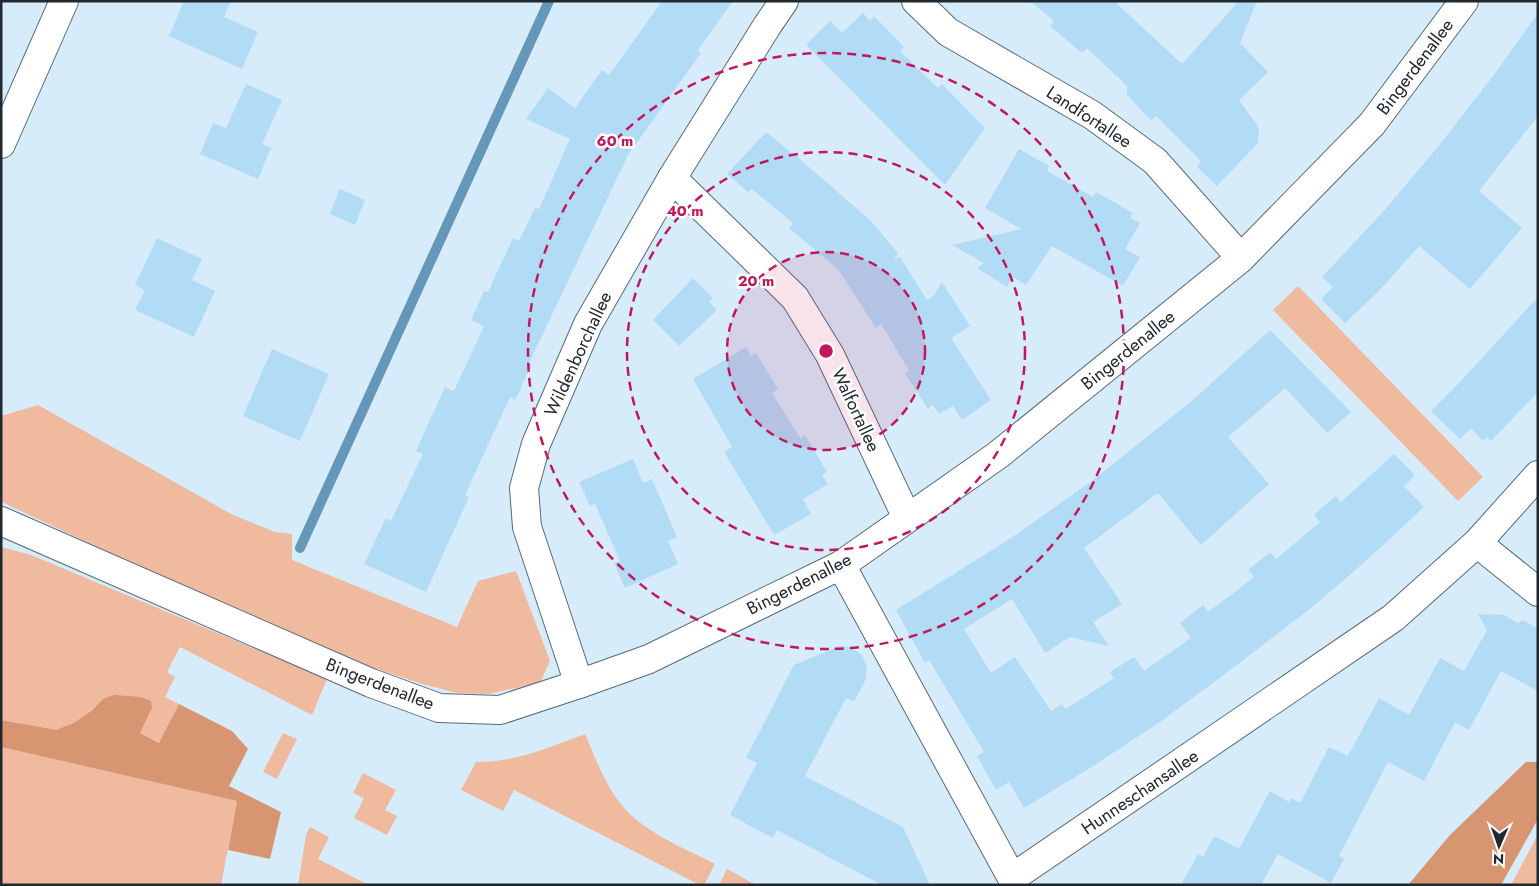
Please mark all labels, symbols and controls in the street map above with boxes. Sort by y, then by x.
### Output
street label: Bingerdenallee [1370,14,1460,120]
street label: Landfortallee [1041,80,1137,154]
text: 60 m [597,130,633,152]
text: 40 m [666,200,704,222]
text: 20 m [738,270,774,292]
street label: Wildenborchallee [538,287,618,421]
street label: Bingerdenallee [1075,304,1181,396]
centre of rings [817,342,835,360]
street label: Walfortallee [825,364,887,456]
street label: Bingerdenallee [742,546,856,622]
street label: Bingerdenallee [322,651,438,717]
street label: Hunneschansallee [1076,743,1204,841]
north arrow [1474,821,1524,871]
text: N [1493,849,1504,869]

